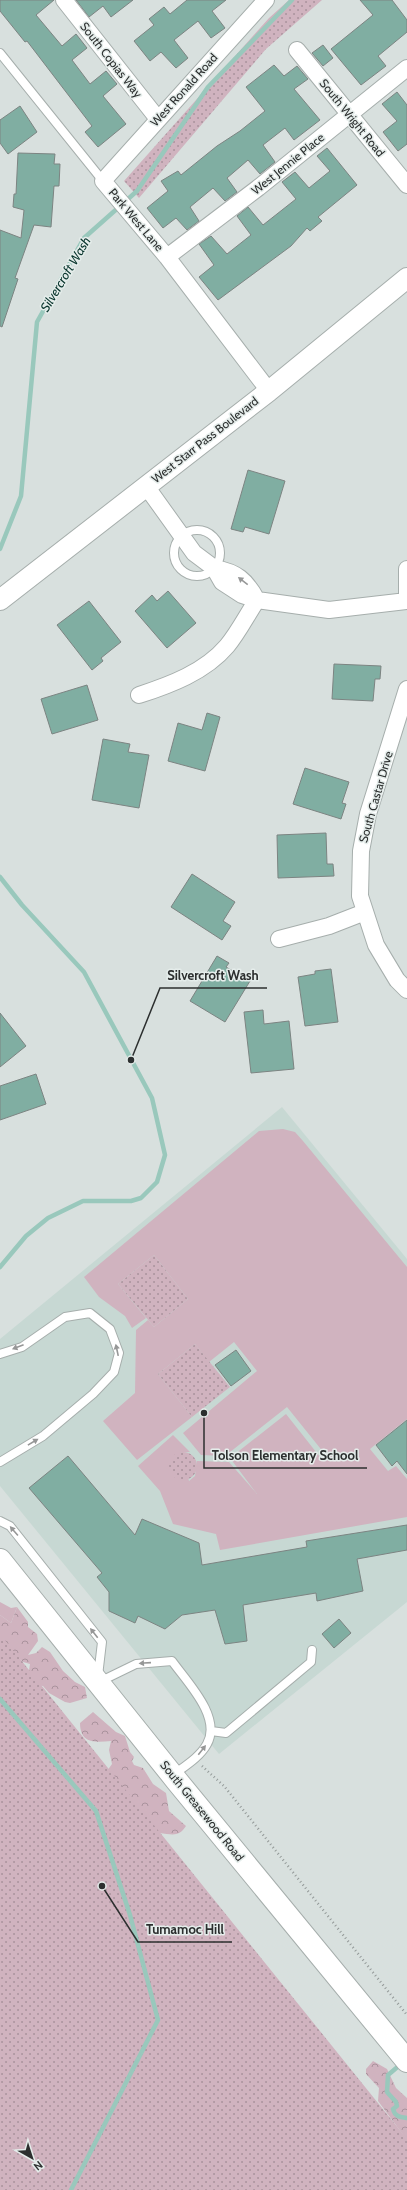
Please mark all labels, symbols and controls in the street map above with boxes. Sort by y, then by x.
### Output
street label: South Copias Way [77,19,146,101]
street label: West Ronald Road [147,50,220,129]
street label: South Wright Road [316,76,388,160]
street label: West Jennie Place [248,130,327,198]
street label: Park West Lane [106,185,167,254]
water label: Silvercroft Wash [36,234,94,314]
street label: West Starr Pass Boulevard [148,393,261,486]
one-way arrow [238,577,249,586]
street label: South Castar Drive [355,749,396,844]
callout: Silvercroft Wash [160,963,267,988]
text: Silvercroft Wash [167,967,259,983]
one-way arrow [113,1344,119,1356]
one-way arrow [11,1345,23,1351]
one-way arrow [27,1438,39,1445]
callout: Tolson Elementary School [204,1443,367,1468]
text: Tolson Elementary School [212,1447,359,1463]
one-way arrow [9,1526,18,1536]
one-way arrow [90,1627,99,1638]
one-way arrow [139,1659,151,1666]
one-way arrow [198,1745,207,1756]
street label: South Greasewood Road [157,1757,248,1864]
callout: Tumamoc Hill [138,1917,232,1942]
text: Tumamoc Hill [146,1921,225,1937]
north arrow [12,2138,52,2178]
text: N [31,2158,46,2174]

